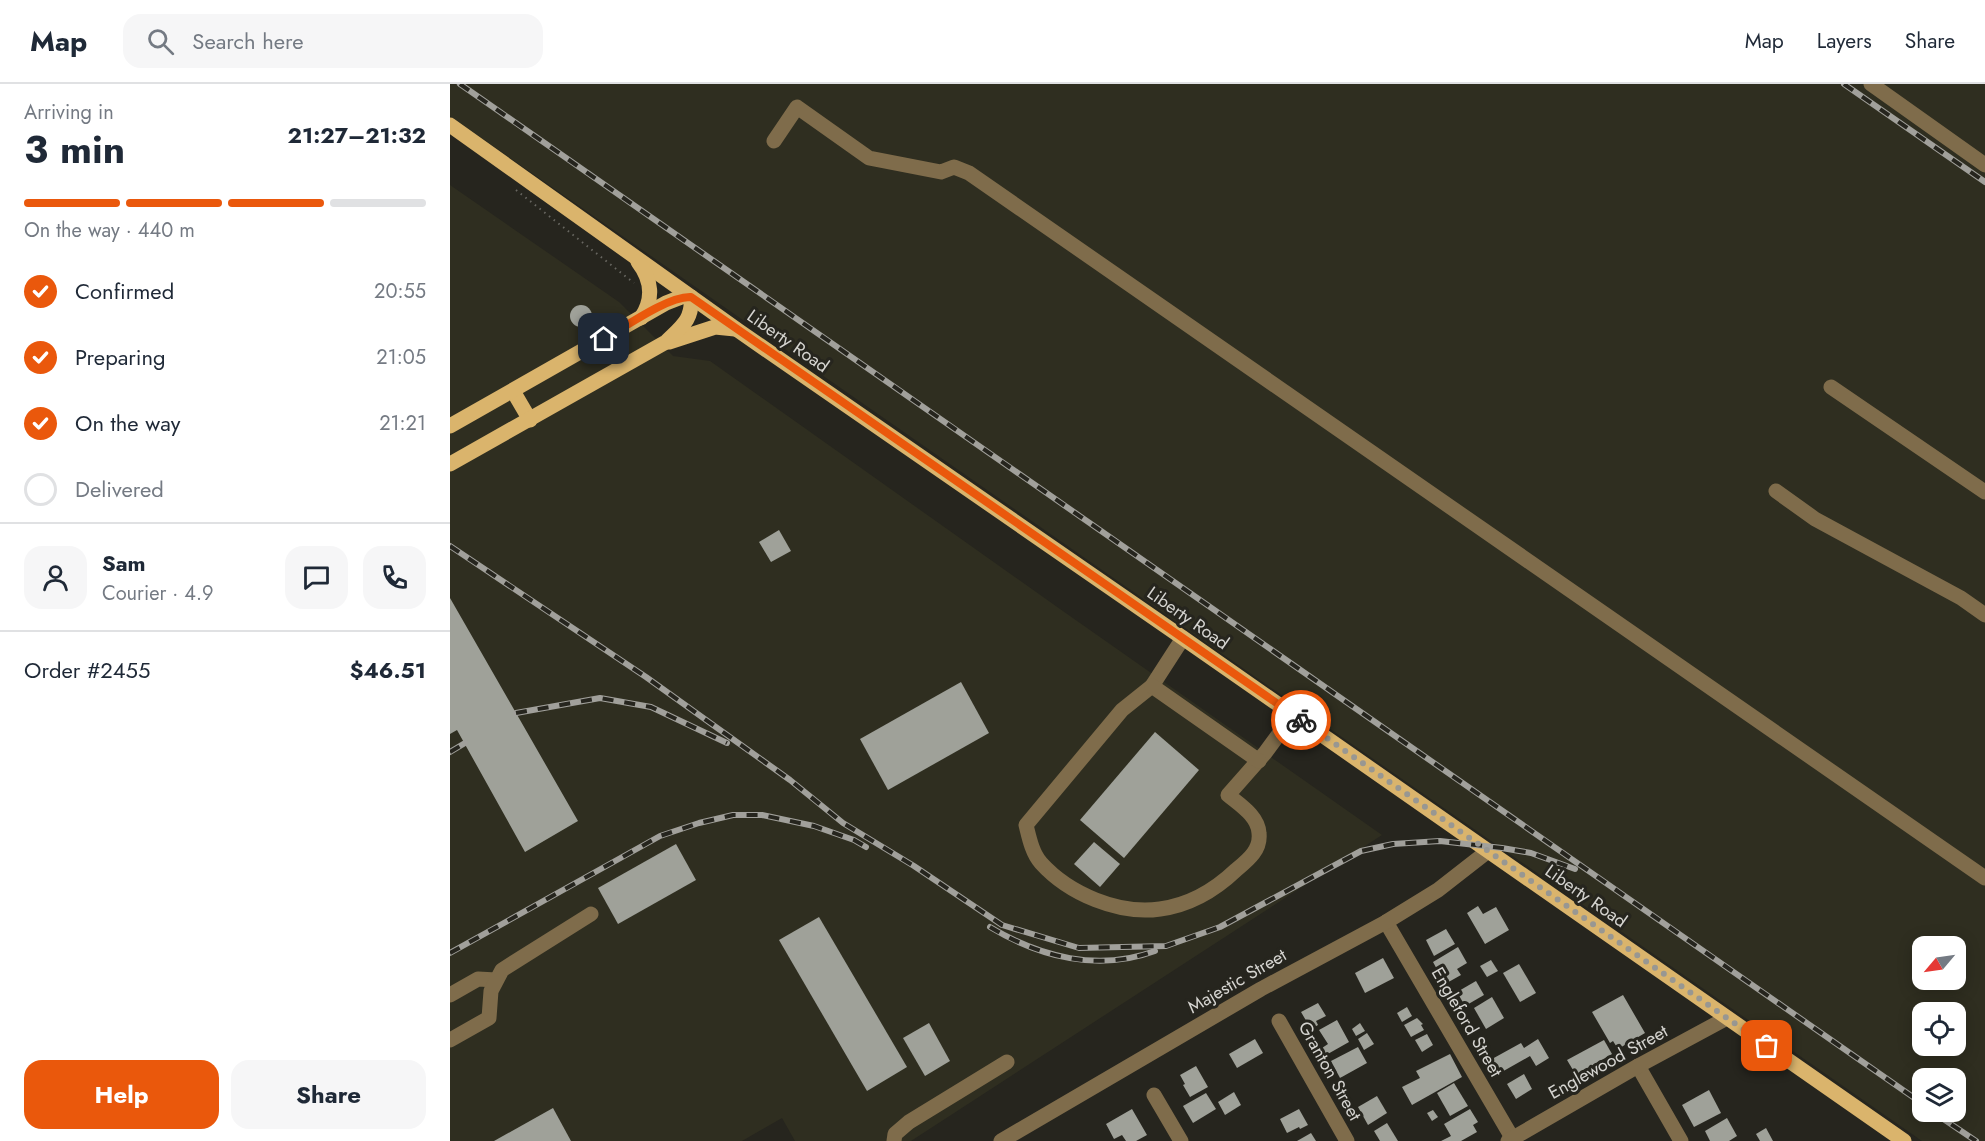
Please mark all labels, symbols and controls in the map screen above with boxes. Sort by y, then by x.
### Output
search box [123,14,543,68]
text: Map [30,21,87,62]
icon: search [144,25,177,58]
text: Search here [192,25,304,57]
text: Map [1745,26,1784,56]
text: Layers [1817,26,1872,56]
text: Share [1905,26,1955,56]
text: Arriving in [24,98,114,127]
text: 21:27–21:32 [288,119,426,151]
text: 3 min [24,121,125,178]
text: On the way · 440 m [24,216,195,245]
icon: check [24,275,57,308]
text: Confirmed [75,275,174,307]
text: 20:55 [374,277,426,306]
street label: Liberty Road [742,303,834,379]
pin [578,313,629,364]
icon: home [587,322,620,355]
icon: check [24,341,57,374]
text: Preparing [75,341,166,373]
text: 21:05 [376,343,426,372]
icon: check [24,407,57,440]
text: On the way [75,407,180,439]
text: 21:21 [379,409,426,438]
text: Delivered [75,473,164,505]
button: person [24,546,87,609]
button: chat [285,546,348,609]
button: phone [363,546,426,609]
text: Sam [102,547,146,579]
text: Courier · 4.9 [102,579,214,608]
street label: Liberty Road [1142,580,1234,656]
text: Order #2455 [24,654,150,686]
text: $46.51 [350,654,426,686]
courier [1271,690,1331,750]
icon: bike [1285,704,1318,737]
street label: Liberty Road [1540,858,1632,934]
north arrow [1912,936,1966,990]
map controls [1912,936,1966,1122]
street label: Majestic Street [1183,942,1292,1020]
street label: Engleford Street [1425,962,1509,1082]
button: locate [1912,1002,1966,1056]
street label: Granton Street [1292,1017,1368,1126]
street label: Englewood Street [1544,1018,1673,1106]
pin [1741,1020,1792,1071]
icon: bag [1750,1029,1783,1062]
button: Help [24,1060,219,1129]
button: Share [231,1060,426,1129]
button: layers [1912,1068,1966,1122]

